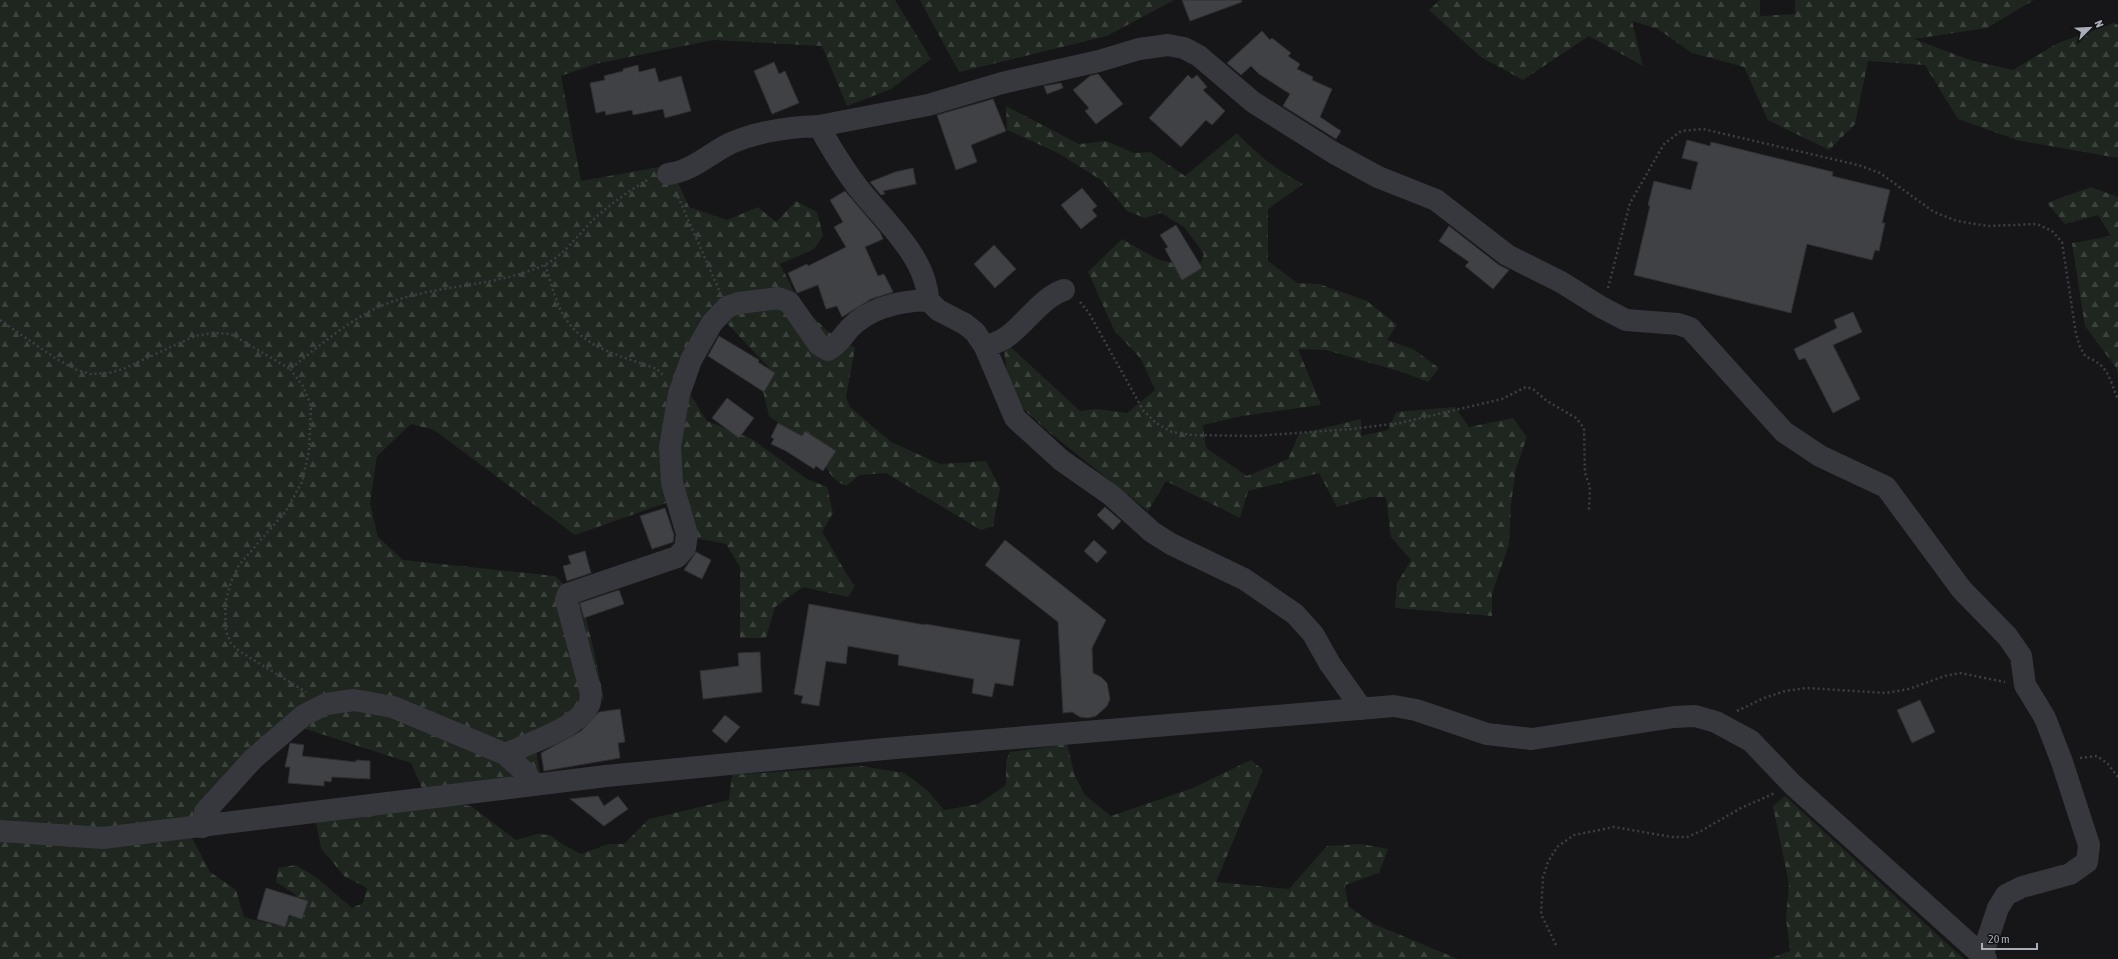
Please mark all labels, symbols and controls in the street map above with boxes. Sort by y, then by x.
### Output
north arrow [2070,8,2110,48]
text: N [2092,19,2106,29]
scale bar [1982,925,2037,951]
text: 20 m [1988,932,2010,946]

